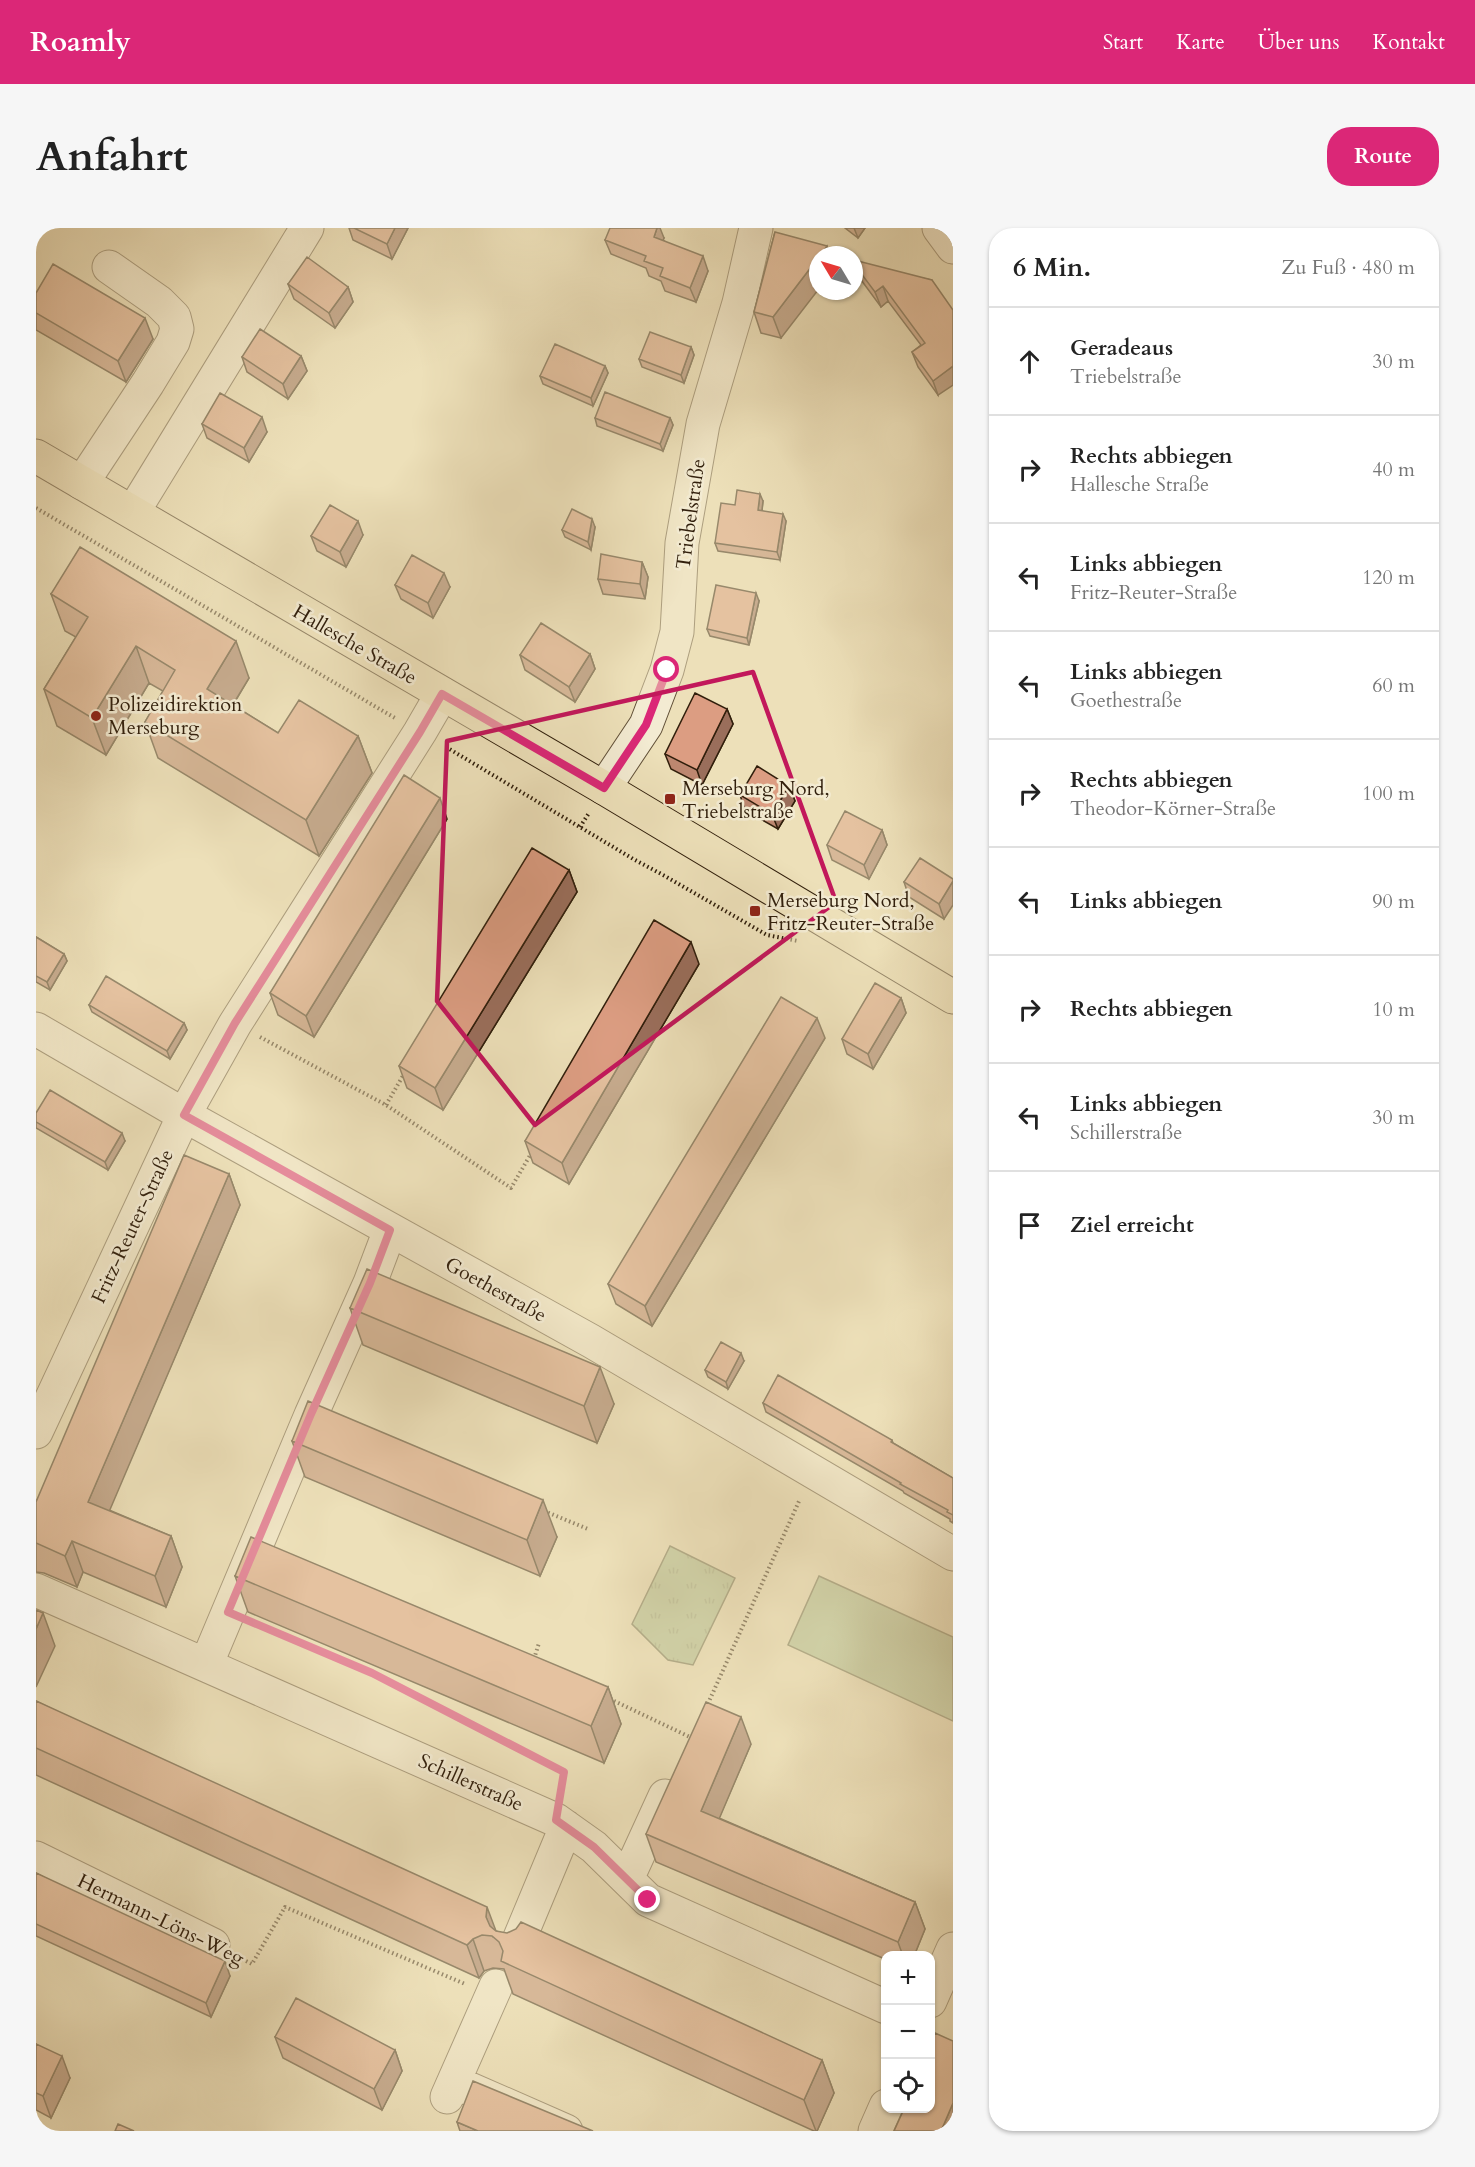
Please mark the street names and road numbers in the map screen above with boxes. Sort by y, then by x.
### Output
street label: Triebelstraße [669,457,712,571]
street label: Hallesche Straße [288,598,422,691]
street label: Fritz-Reuter-Straße [85,1145,180,1308]
street label: Goethestraße [440,1250,551,1328]
street label: Schillerstraße [414,1747,528,1818]
street label: Hermann-Löns-Weg [73,1867,249,1972]

